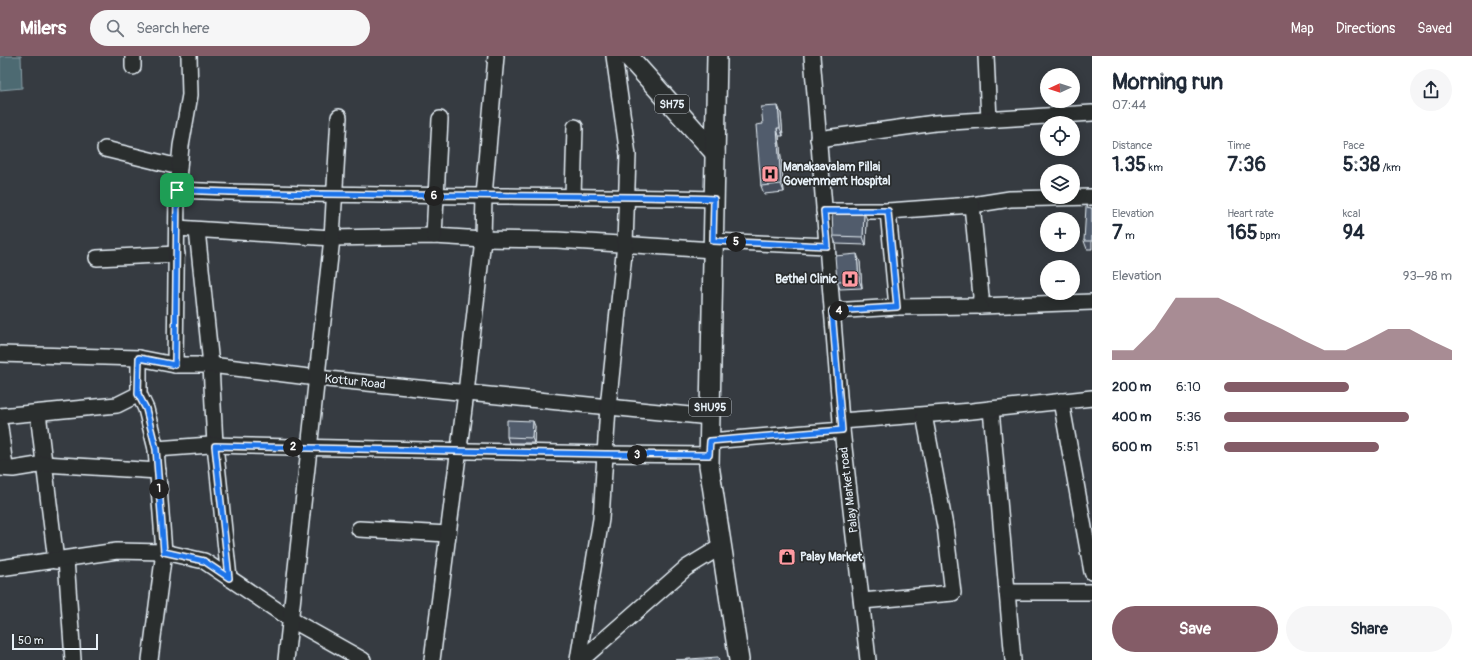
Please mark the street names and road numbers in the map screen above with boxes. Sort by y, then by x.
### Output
road number: SH75 [655,95,689,113]
street label: Kottur Road [324,371,386,393]
road number: SHU95 [689,398,731,416]
street label: Palay Market road [836,446,862,534]

